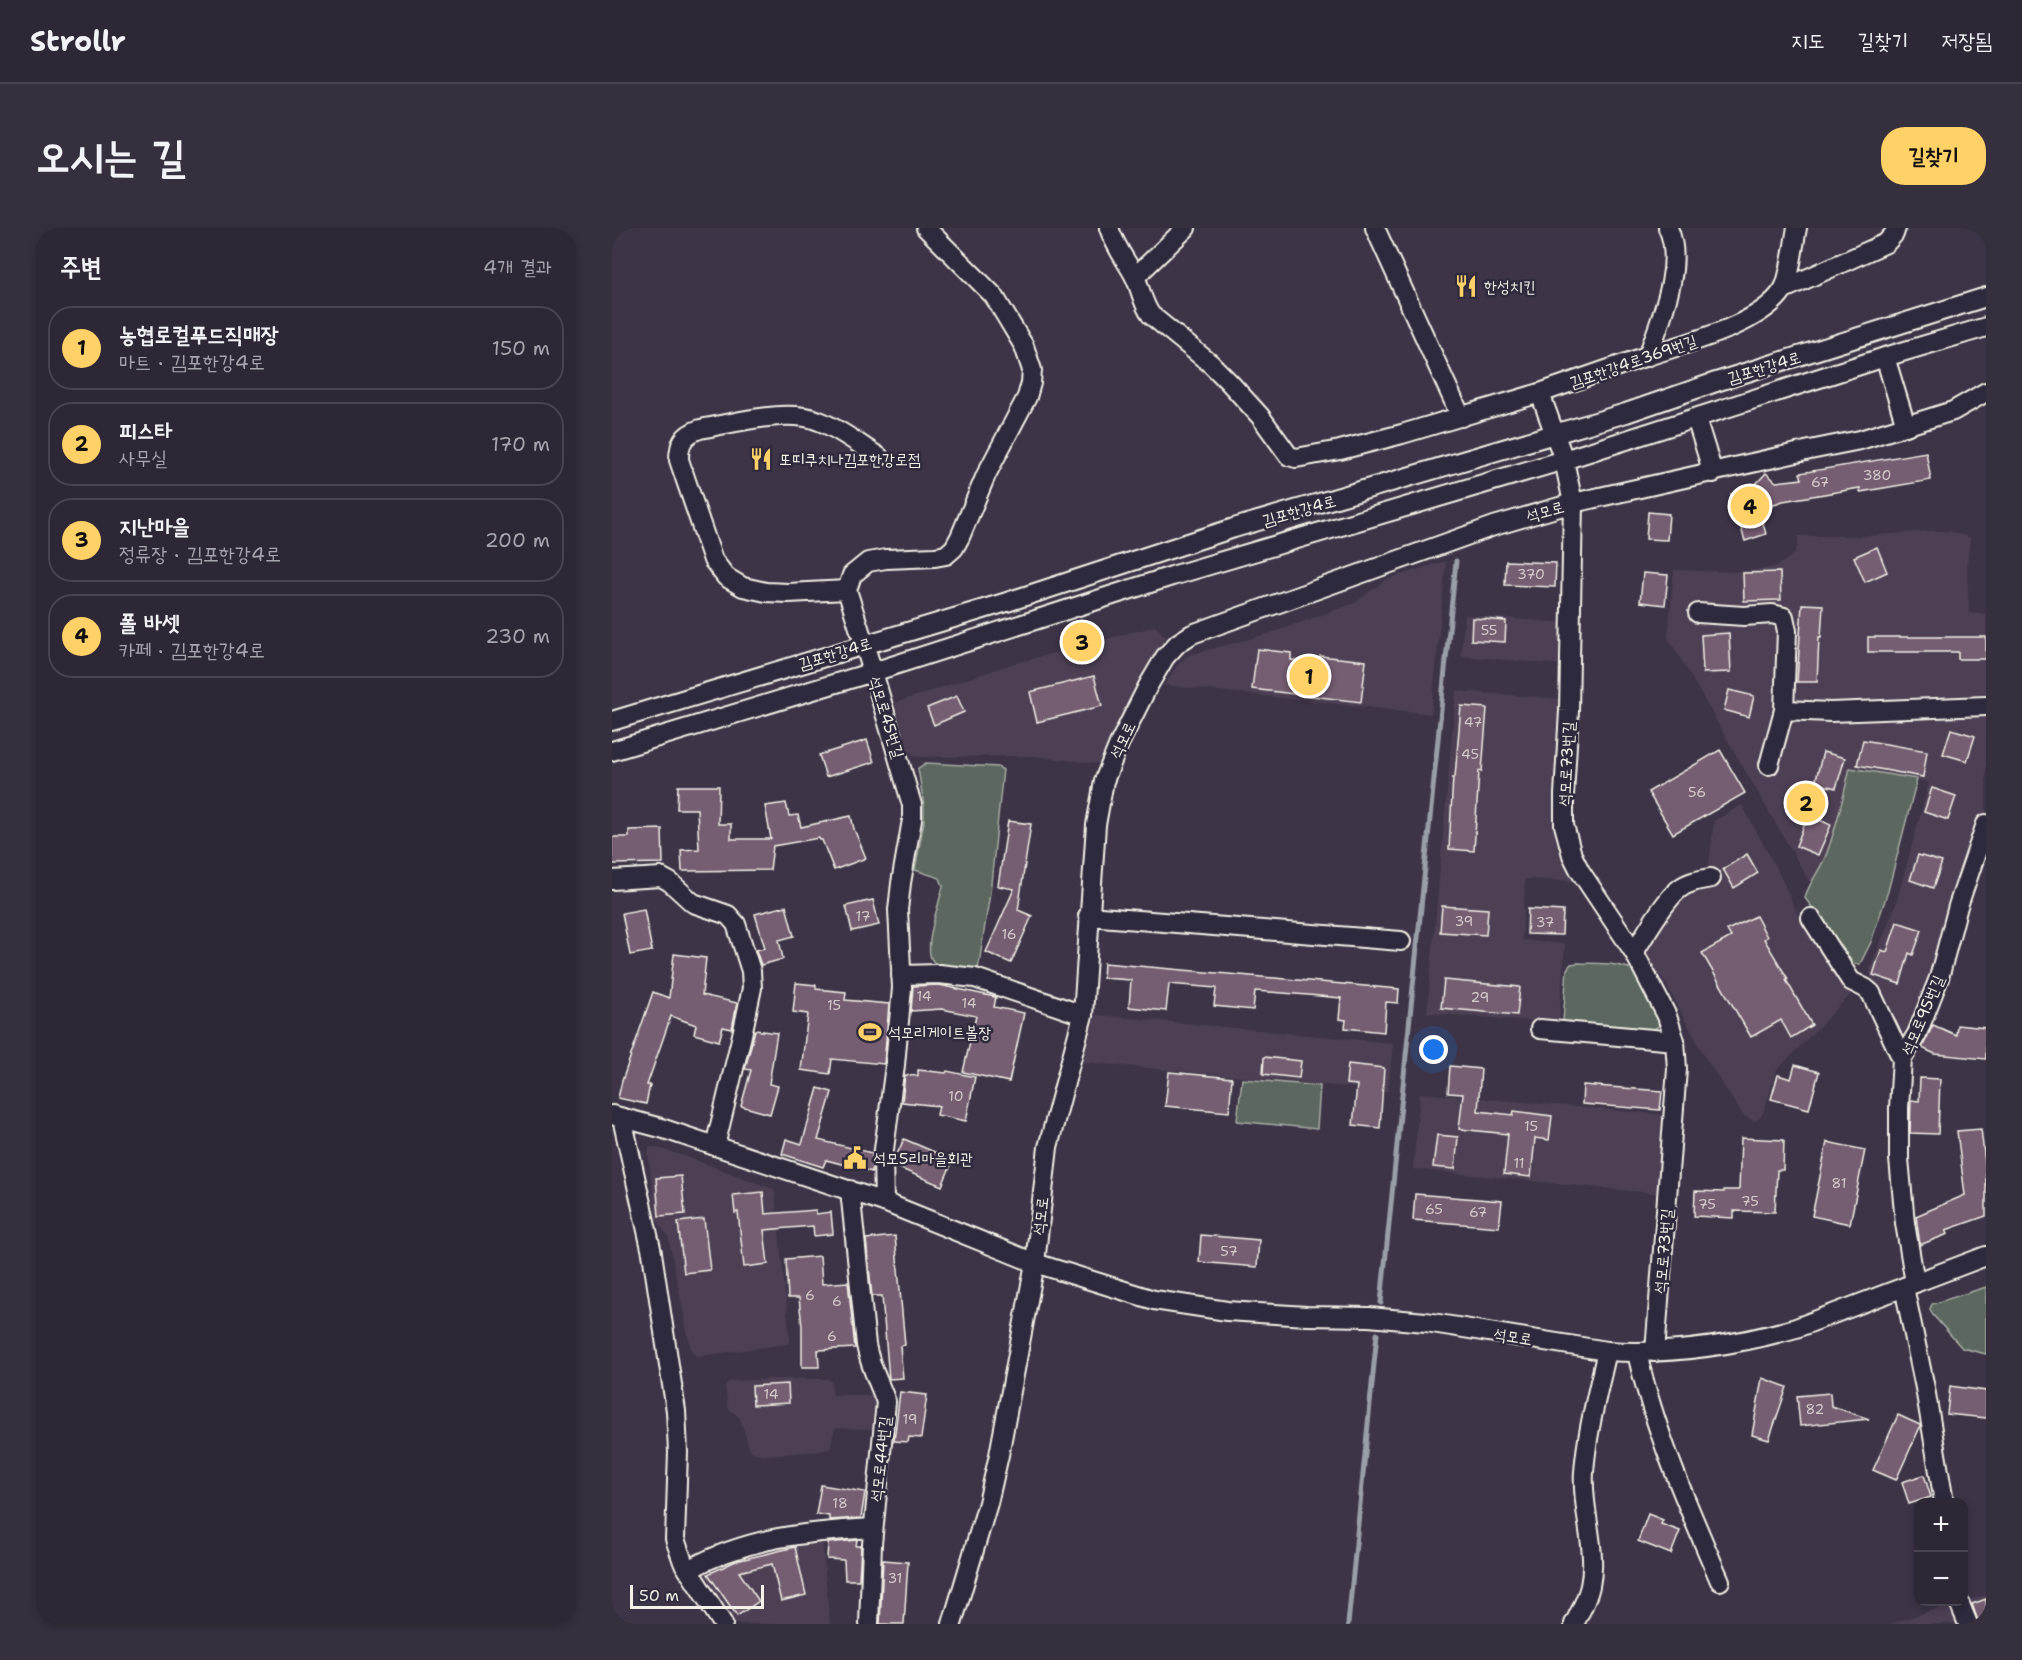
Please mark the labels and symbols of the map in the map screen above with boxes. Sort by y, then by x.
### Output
restaurant icon: 한성치킨 [1453,273,1479,299]
place label: 한성치킨 [1484,276,1536,297]
street label: 김포한강4로369번길 [1567,330,1700,393]
street label: 김포한강4로 [1725,346,1803,389]
restaurant icon: 또띠쿠치나김포한강로점 [748,446,774,472]
place label: 또띠쿠치나김포한강로점 [779,449,921,470]
house number: 380 [1863,466,1891,484]
house number: 67 [1811,473,1829,491]
pin: 4 [1730,484,1770,528]
street label: 김포한강4로 [1260,490,1338,531]
street label: 석모로 [1524,496,1567,527]
house number: 370 [1517,565,1545,583]
pin: 3 [1062,620,1102,664]
house number: 55 [1481,621,1497,639]
street label: 김포한강4로 [796,632,874,675]
pin: 1 [1290,654,1328,698]
street label: 석모로45번길 [864,673,909,761]
house number: 47 [1464,713,1482,731]
street label: 석모로 [1105,718,1140,762]
street label: 석모로73번길 [1554,721,1579,807]
house number: 45 [1461,745,1479,763]
pin: 2 [1786,780,1826,826]
house number: 56 [1688,783,1706,801]
house number: 17 [856,907,870,925]
house number: 39 [1455,912,1473,930]
house number: 37 [1536,913,1554,931]
house number: 16 [1001,925,1017,943]
street label: 석모로95번길 [1896,972,1949,1058]
house number: 14 [916,987,932,1005]
house number: 29 [1471,988,1489,1006]
house number: 14 [961,994,977,1012]
house number: 15 [827,996,841,1014]
sports icon: 석모리게이트볼장 [857,1019,883,1045]
place label: 석모리게이트볼장 [888,1022,991,1043]
your location [1419,1035,1448,1064]
house number: 10 [948,1087,964,1105]
house number: 15 [1524,1117,1538,1135]
public building icon: 석모5리마을회관 [842,1145,868,1171]
place label: 석모5리마을회관 [873,1148,973,1169]
house number: 11 [1513,1154,1525,1172]
house number: 81 [1831,1174,1847,1192]
house number: 75 [1741,1192,1759,1210]
house number: 75 [1698,1195,1716,1213]
street label: 석모로 [1028,1196,1053,1236]
house number: 65 [1425,1200,1443,1218]
house number: 67 [1469,1203,1487,1221]
street label: 석모로73번길 [1649,1207,1678,1295]
house number: 57 [1220,1242,1238,1260]
house number: 6 [805,1286,815,1304]
house number: 6 [832,1292,842,1310]
street label: 석모로 [1492,1323,1534,1350]
house number: 6 [827,1327,837,1345]
house number: 14 [763,1385,779,1403]
house number: 82 [1806,1400,1824,1418]
house number: 19 [902,1410,918,1428]
street label: 석모로44번길 [866,1415,895,1503]
house number: 18 [832,1494,848,1512]
house number: 31 [888,1569,902,1587]
scale bar [630,1582,764,1610]

